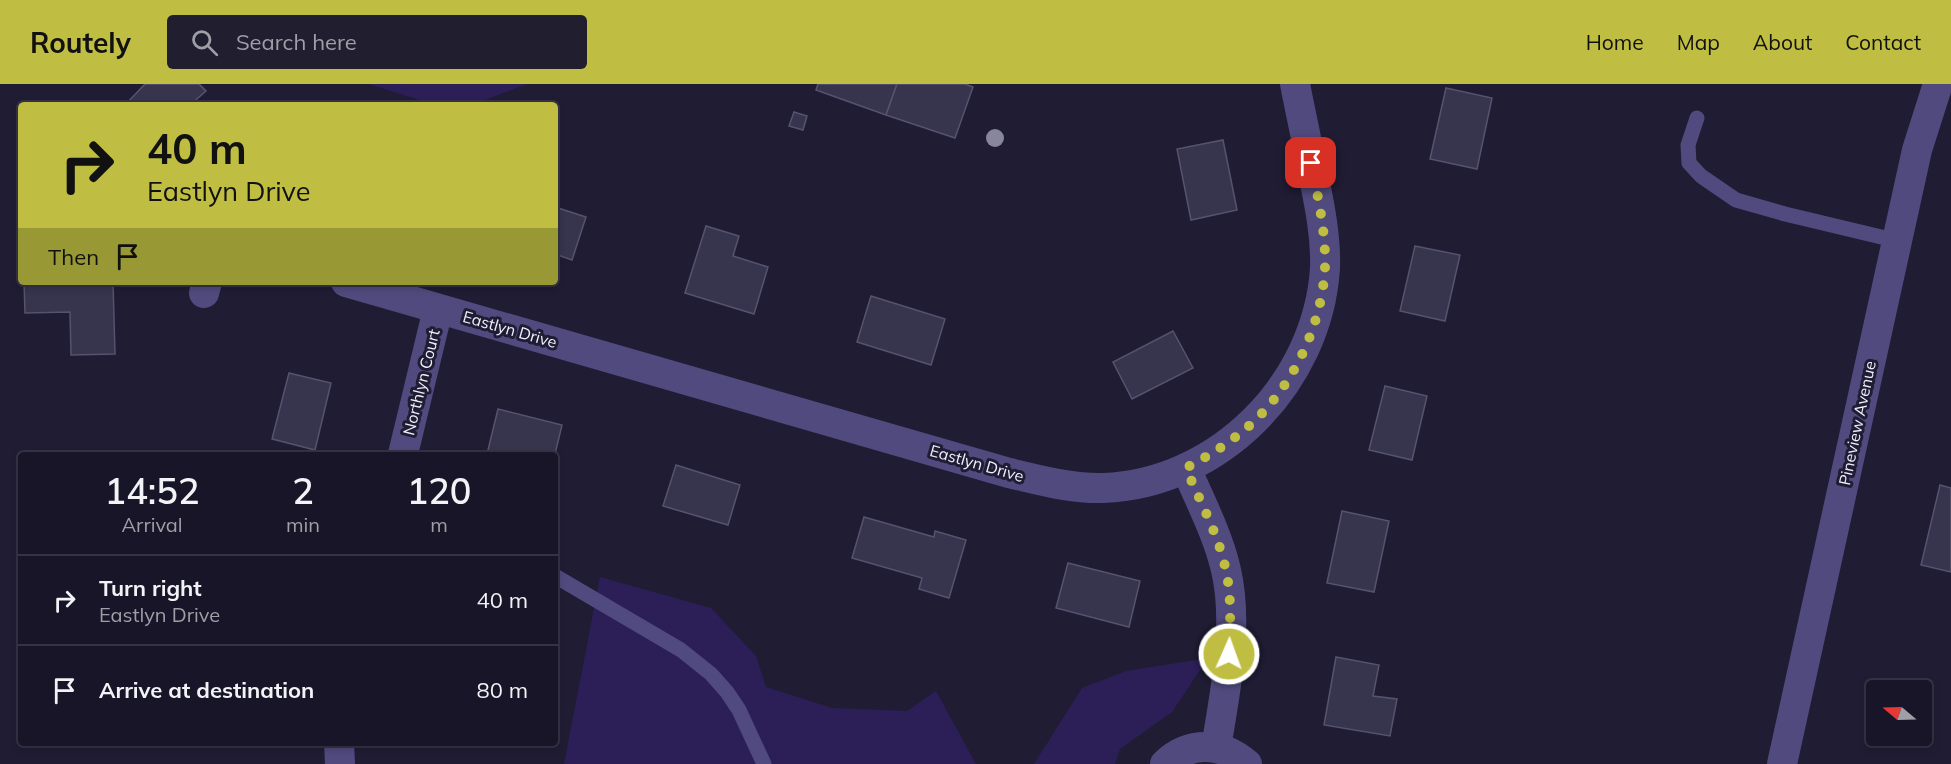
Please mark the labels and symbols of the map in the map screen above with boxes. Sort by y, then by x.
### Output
pin [1285,137,1336,188]
street label: Eastlyn Drive [461,306,559,352]
street label: Northlyn Court [398,326,444,437]
street label: Pineview Avenue [1834,359,1880,487]
street label: Eastlyn Drive [928,440,1026,486]
position arrow [1197,622,1261,686]
north arrow [1866,680,1932,746]

